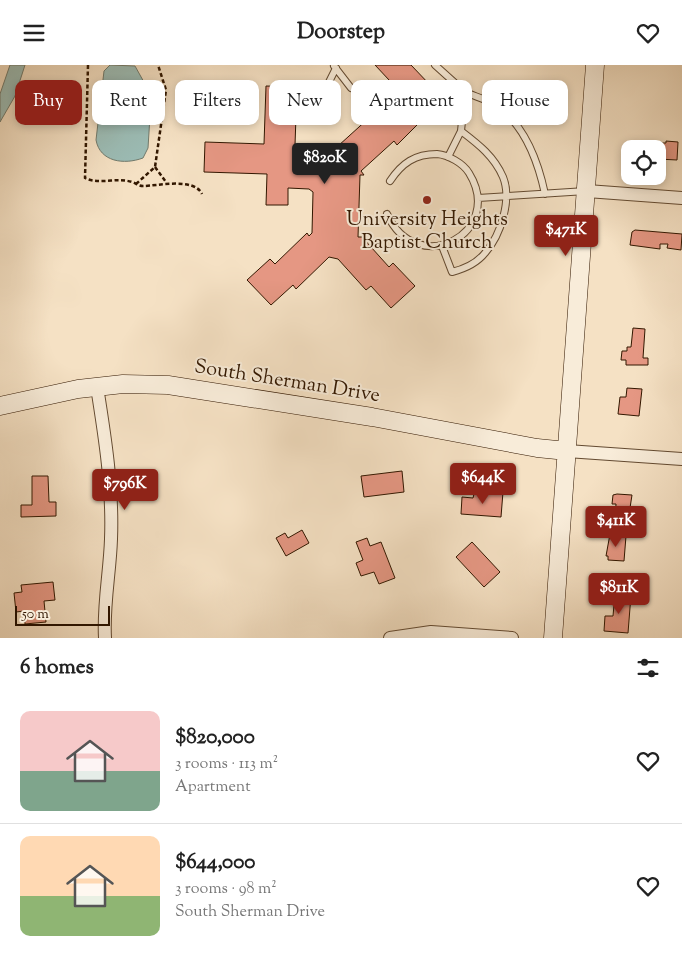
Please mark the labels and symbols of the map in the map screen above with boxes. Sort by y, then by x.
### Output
pin: $820K [290,143,360,185]
marker: University Heights Baptist Church [421,194,433,206]
place label: University Heights Baptist Church [346,206,508,258]
pin: $471K [531,215,601,257]
street label: South Sherman Drive [192,353,382,411]
pin: $644K [448,463,518,505]
pin: $796K [90,469,160,511]
pin: $411K [581,505,651,548]
pin: $811K [584,573,654,615]
scale bar [15,603,110,626]

